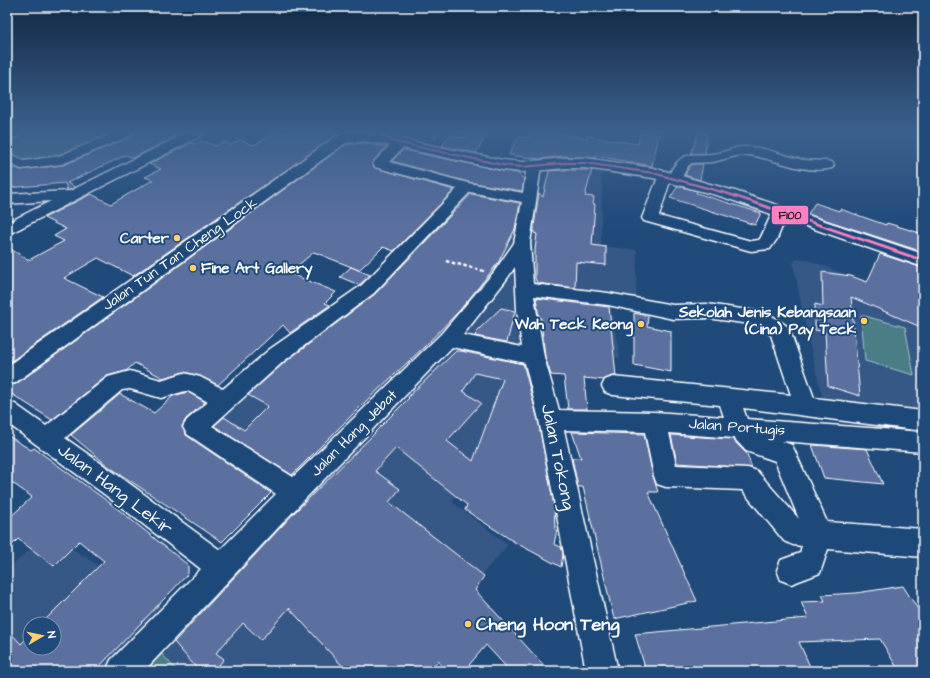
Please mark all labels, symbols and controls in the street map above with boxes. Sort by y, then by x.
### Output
street label: Jalan Tun Tan Cheng Lock [98,192,262,316]
line badge: F100 [771,205,809,225]
text: F100 [779,208,802,223]
place label: Carter [120,228,170,249]
marker: Carter [172,233,182,243]
place label: Fine Art Gallery [201,258,313,280]
marker: Fine Art Gallery [188,263,198,273]
place label: Sekolah Jenis Kebangsaan (Cina) Pay Teck [678,302,857,341]
place label: Wah Teck Keong [514,314,633,337]
marker: Sekolah Jenis Kebangsaan (Cina) Pay Teck [859,316,869,326]
marker: Wah Teck Keong [636,319,646,329]
street label: Jalan Hang Jebat [306,385,403,482]
street label: Jalan Tokong [534,402,581,512]
street label: Jalan Portugis [688,413,786,442]
street label: Jalan Hang Lekir [52,437,178,541]
place label: Cheng Hoon Teng [476,612,620,638]
north arrow [22,616,62,656]
marker: Cheng Hoon Teng [463,619,473,629]
text: N [43,630,59,639]

